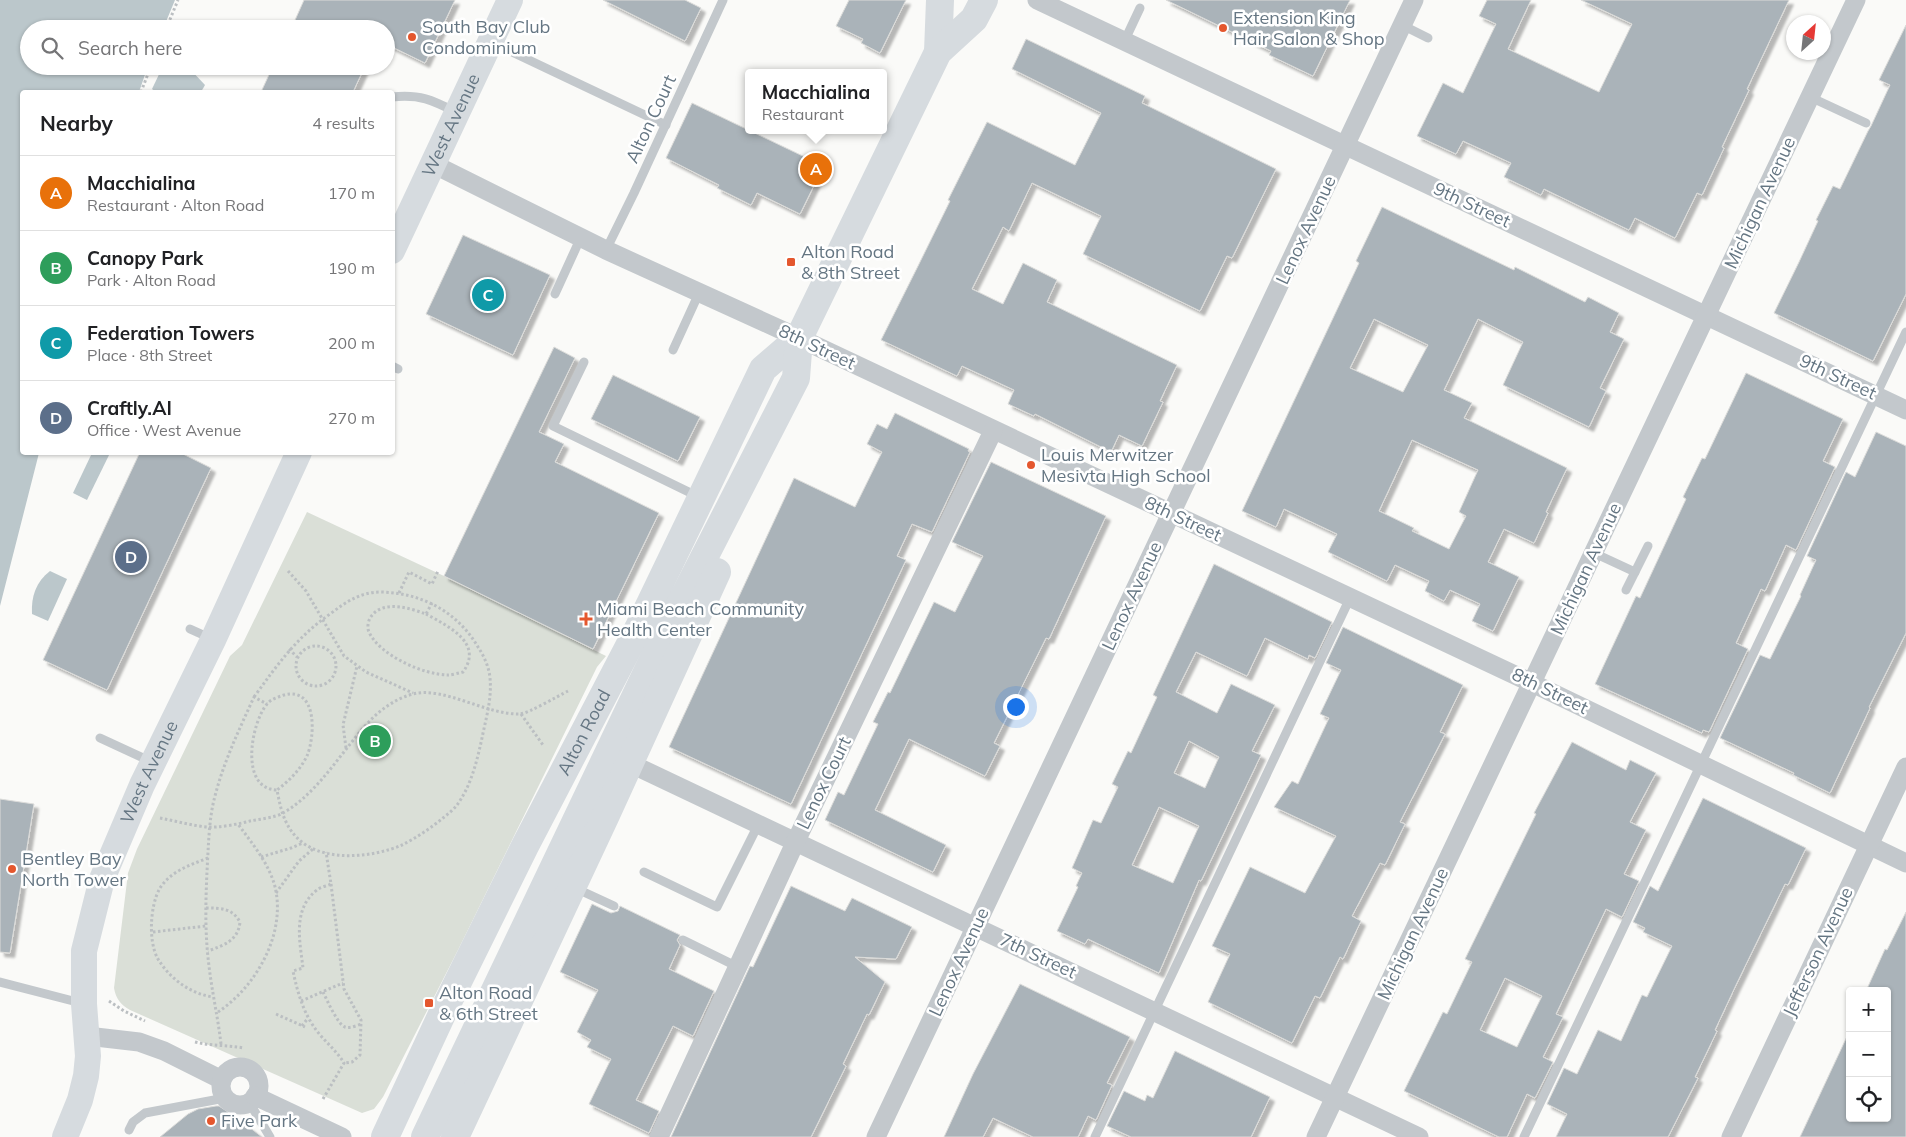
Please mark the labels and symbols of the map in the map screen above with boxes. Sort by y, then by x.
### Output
place label: Extension King Hair Salon & Shop [1233,6,1385,50]
place label: South Bay Club Condominium [422,15,550,59]
north arrow [1786,15,1831,60]
marker: Extension King Hair Salon & Shop [1217,22,1229,34]
marker: South Bay Club Condominium [406,31,418,43]
street label: West Avenue [417,70,485,180]
street label: Alton Court [620,71,681,167]
street label: Michigan Avenue [1719,133,1800,272]
pin: A [800,150,832,188]
street label: Lenox Avenue [1270,172,1341,288]
street label: 9th Street [1430,177,1514,232]
place label: Alton Road & 8th Street [801,240,900,284]
marker: Alton Road & 8th Street [785,256,797,268]
pin: C [472,276,504,314]
street label: 8th Street [775,319,859,374]
street label: 9th Street [1796,349,1880,404]
place label: Louis Merwitzer Mesivta High School [1041,443,1211,487]
marker: Louis Merwitzer Mesivta High School [1025,459,1037,471]
street label: 8th Street [1141,491,1225,546]
street label: Michigan Avenue [1545,499,1626,638]
pin: D [115,538,147,576]
street label: Lenox Avenue [1096,538,1167,654]
place label: Miami Beach Community Health Center [597,597,805,641]
marker: Miami Beach Community Health Center [579,612,593,626]
street label: 8th Street [1508,662,1592,719]
street label: Alton Road [552,685,615,779]
your location [1003,694,1029,720]
street label: West Avenue [115,716,183,827]
pin: B [359,722,391,760]
street label: Lenox Court [791,733,856,833]
place label: Bentley Bay North Tower [22,847,126,891]
marker: Bentley Bay North Tower [6,863,18,875]
street label: Michigan Avenue [1372,864,1453,1003]
street label: Jefferson Avenue [1777,883,1858,1020]
street label: Lenox Avenue [923,904,994,1020]
street label: 7th Street [996,928,1080,983]
place label: Alton Road & 6th Street [439,981,538,1025]
marker: Alton Road & 6th Street [423,997,435,1009]
place label: Five Park [221,1109,298,1132]
marker: Five Park [205,1115,217,1127]

